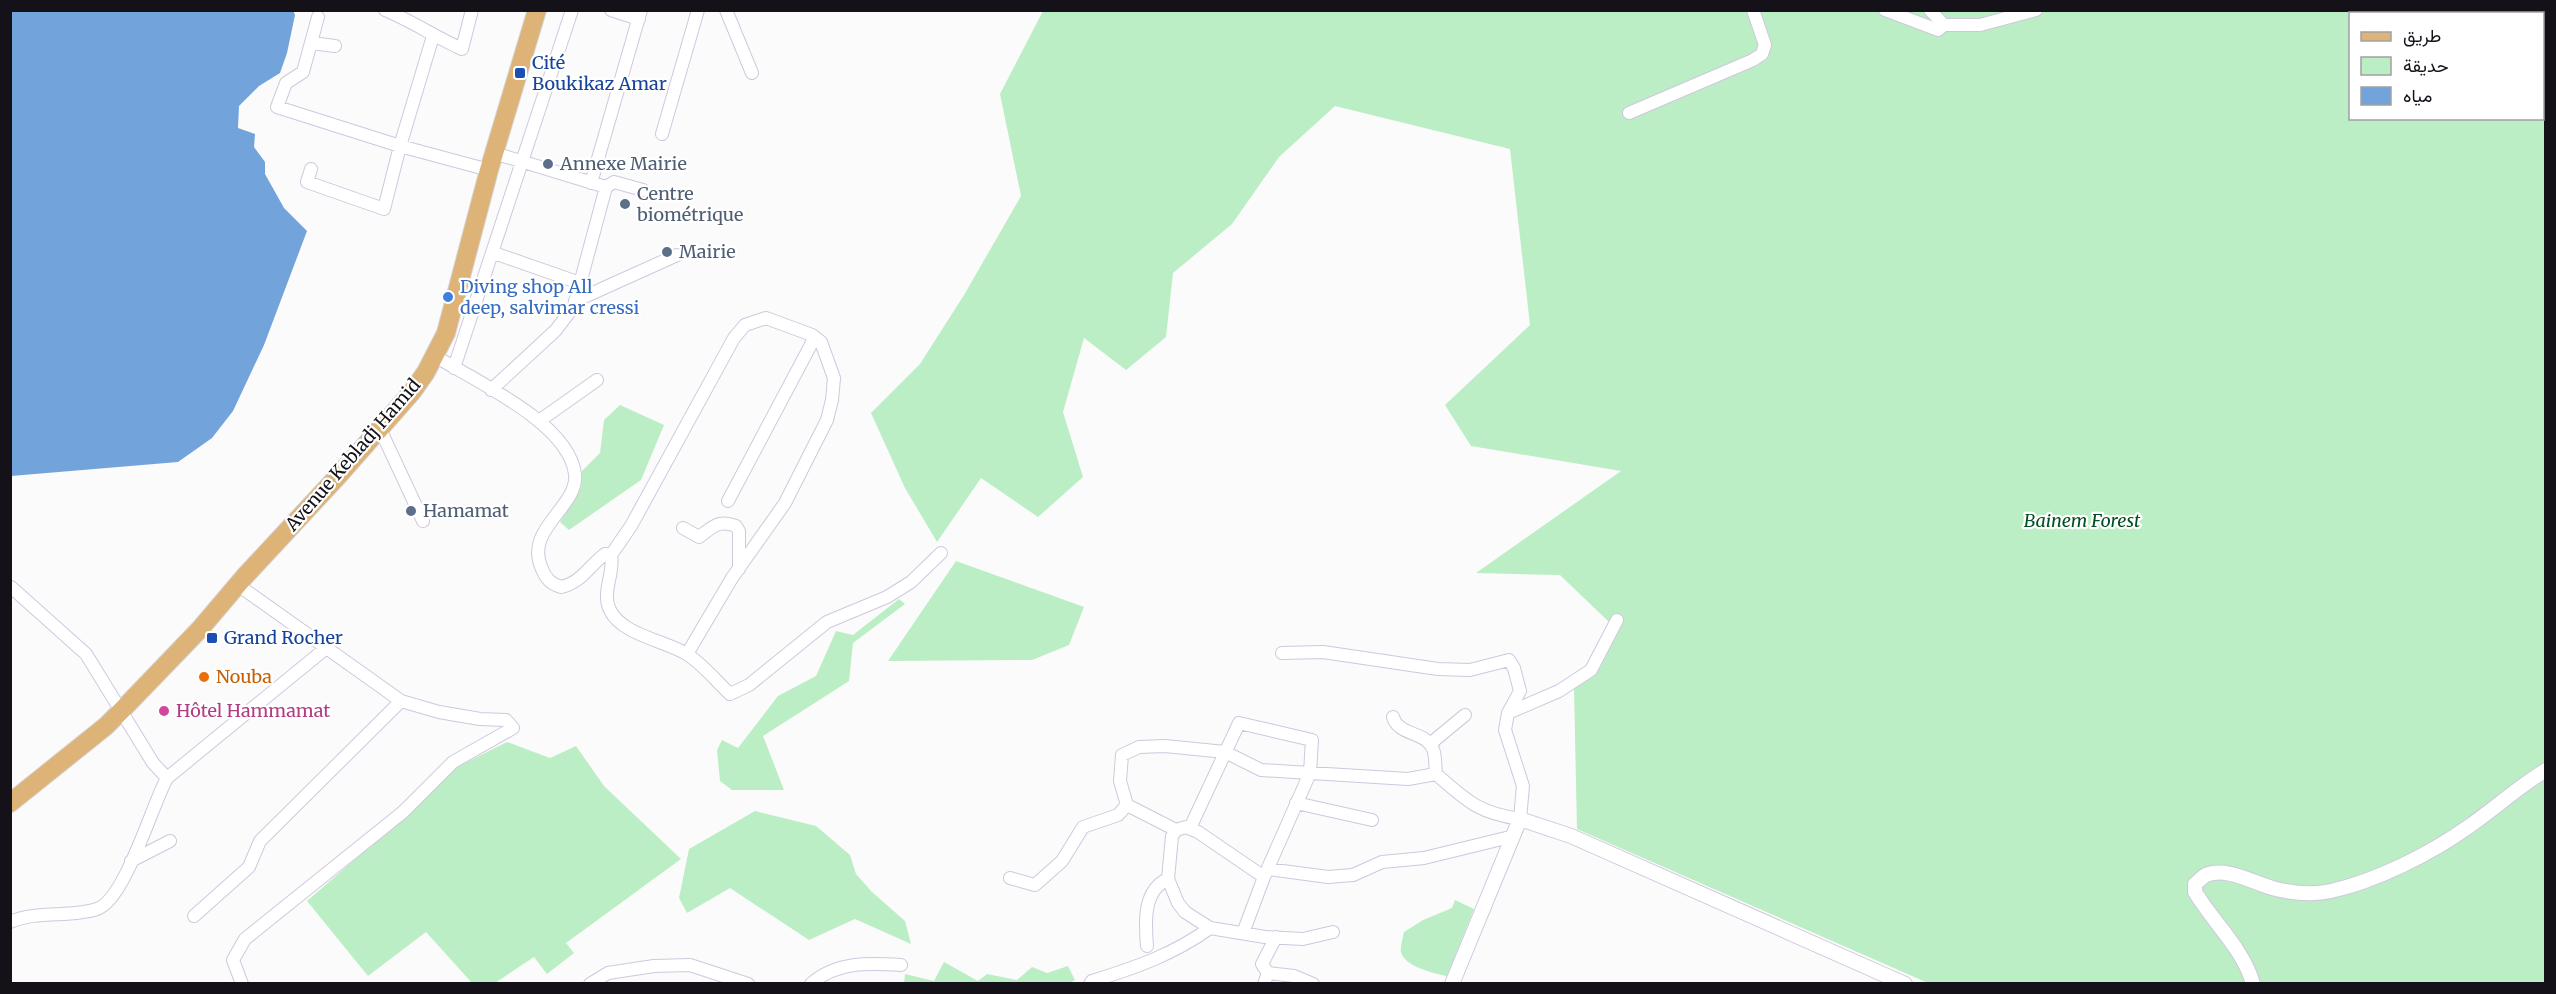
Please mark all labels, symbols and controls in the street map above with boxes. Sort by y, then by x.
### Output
legend [2349,12,2544,120]
text: طريق [2403,24,2441,47]
place label: Cité Boukikaz Amar [532,51,667,95]
text: حديقة [2403,54,2449,77]
marker: Cité Boukikaz Amar [513,66,527,80]
text: مياه [2403,84,2432,107]
place label: Annexe Mairie [559,152,687,175]
marker: Annexe Mairie [541,157,555,171]
place label: Centre biométrique [636,182,743,226]
marker: Centre biométrique [618,197,632,211]
place label: Mairie [679,240,736,263]
marker: Mairie [660,245,674,259]
place label: Diving shop All deep, salvimar cressi [460,275,639,319]
marker: Diving shop All deep, salvimar cressi [441,290,455,304]
street label: Avenue Kebladj Hamid [280,374,425,536]
place label: Hamamat [423,499,509,522]
marker: Hamamat [404,504,418,518]
park label: Bainem Forest [2024,509,2141,532]
place label: Grand Rocher [224,626,343,649]
marker: Grand Rocher [205,631,219,645]
place label: Nouba [216,665,272,688]
marker: Nouba [197,670,211,684]
place label: Hôtel Hammamat [176,699,330,722]
marker: Hôtel Hammamat [157,704,171,718]

